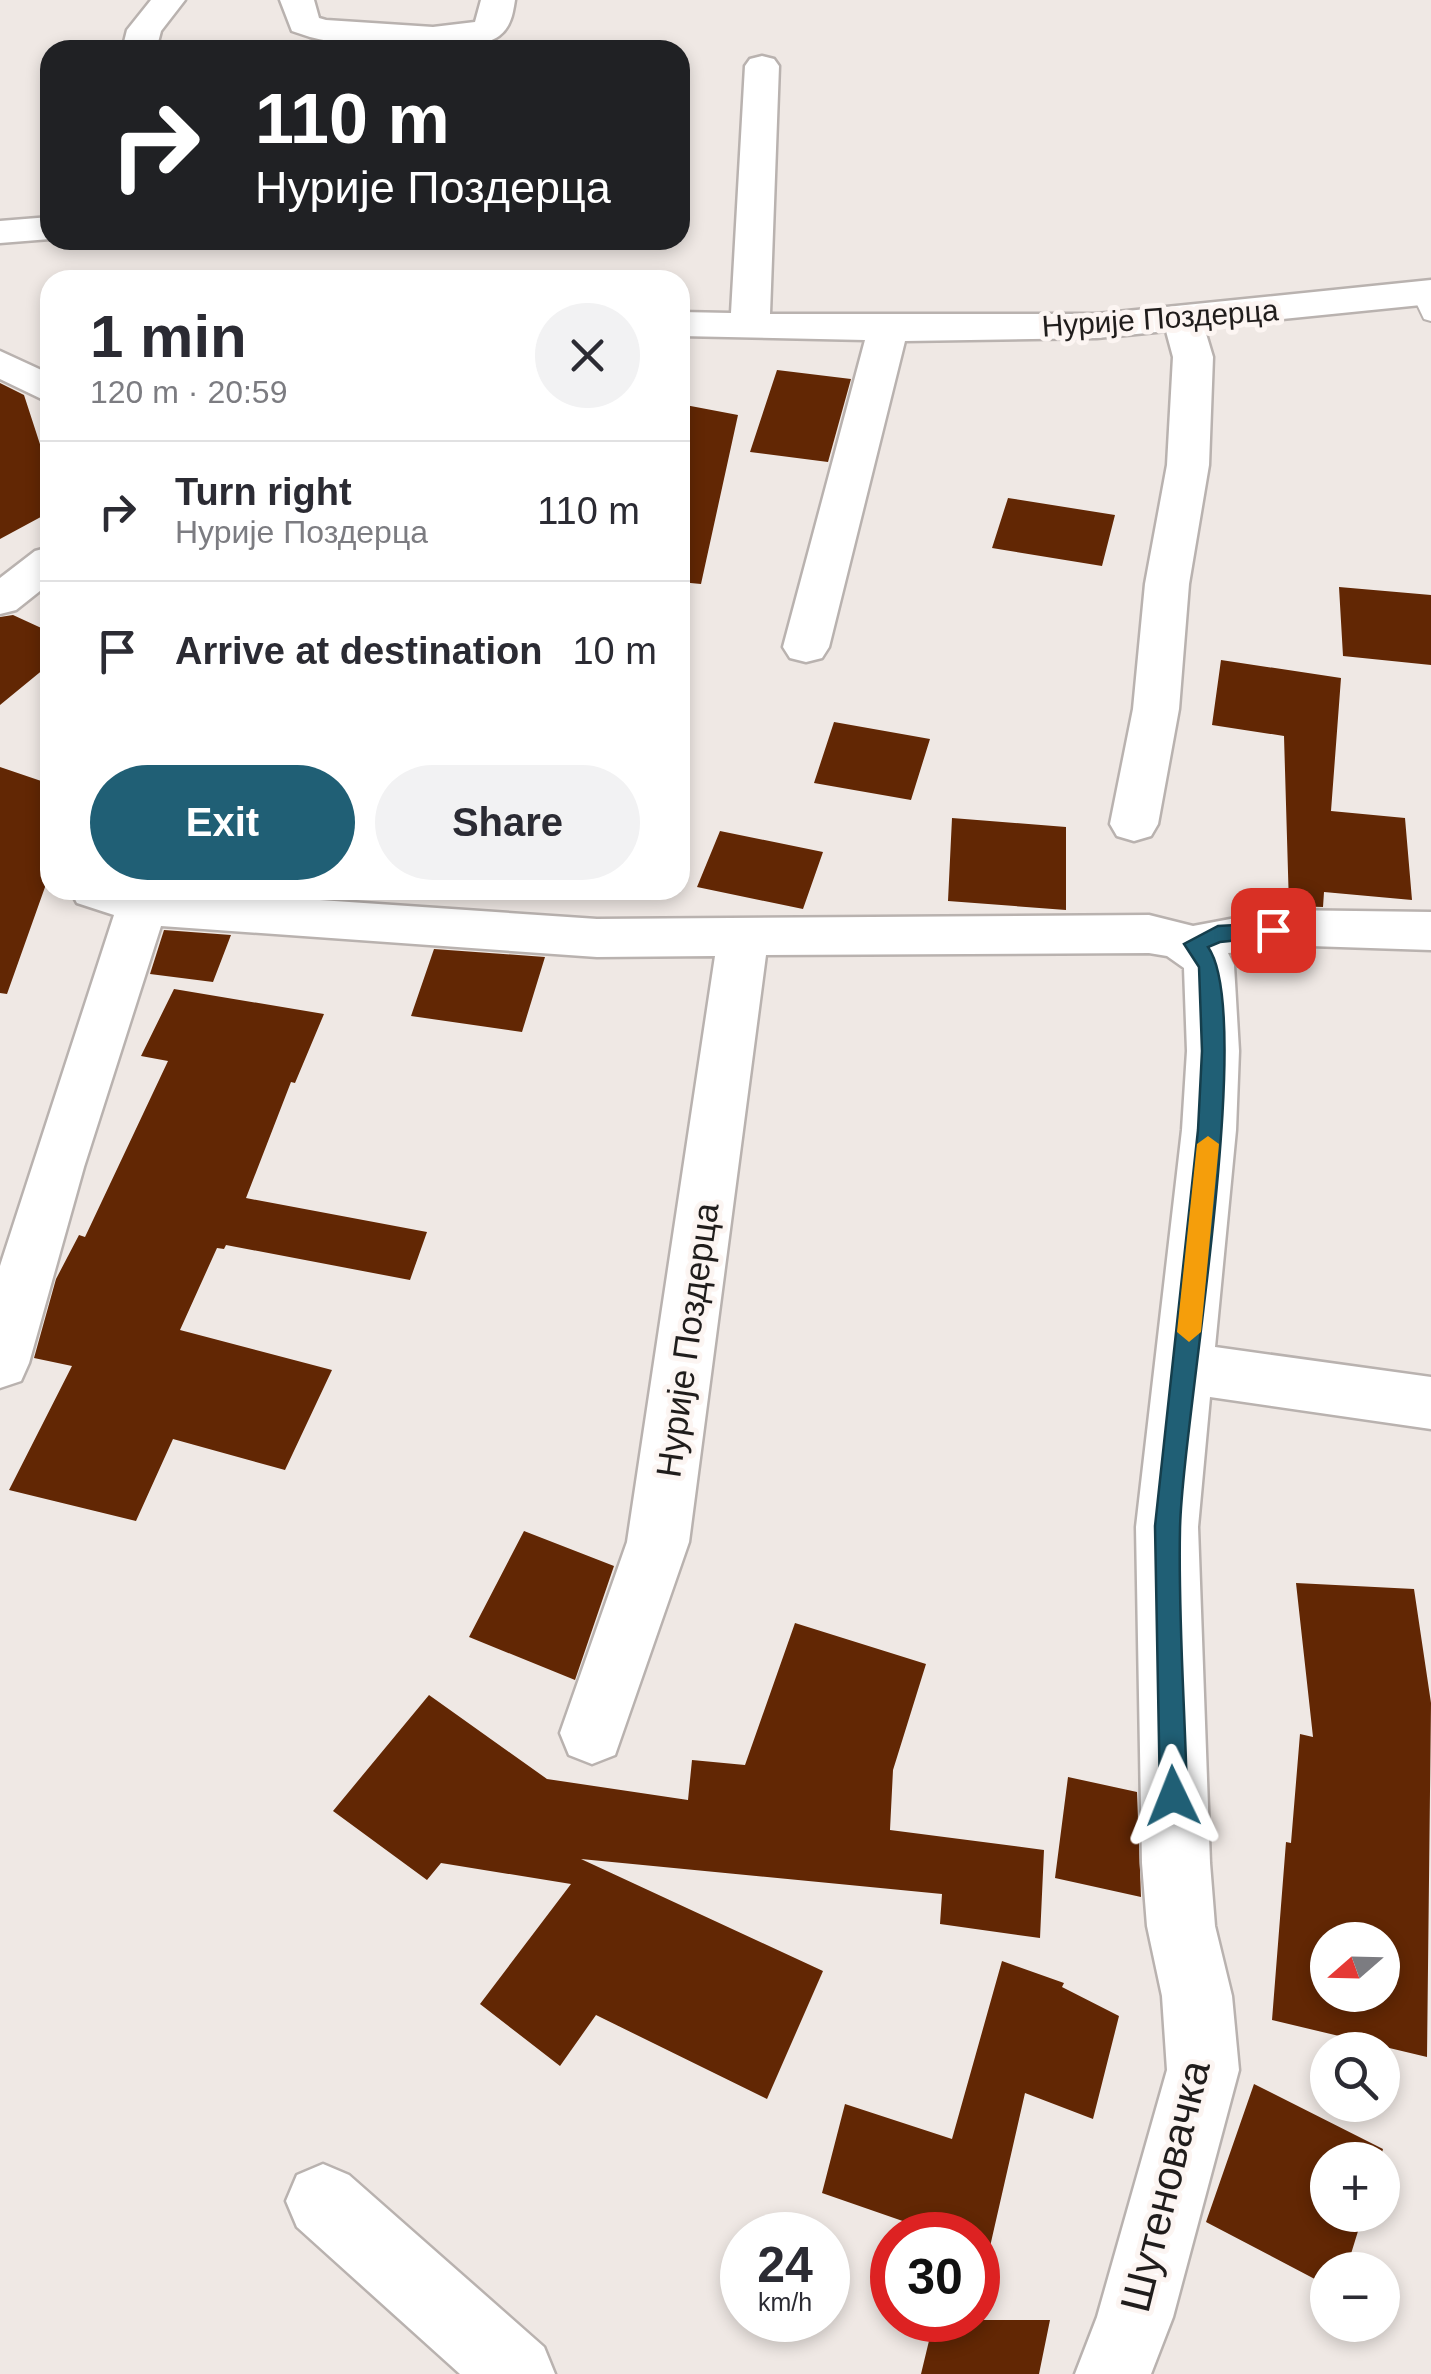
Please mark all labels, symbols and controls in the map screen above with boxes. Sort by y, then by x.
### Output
icon: right [90,80,220,210]
text: 110 m [255,80,450,158]
text: Нурије Поздерца [255,162,611,213]
street label: Нурије Поздерца [1041,293,1280,343]
text: 1 min [90,303,247,370]
button: close [535,303,640,408]
text: 120 m · 20:59 [90,374,287,410]
text: Turn right [175,471,352,513]
icon: right [90,484,145,539]
text: 110 m [537,490,640,532]
text: Нурије Поздерца [175,514,428,550]
icon: arrive [90,624,145,679]
text: Arrive at destination [175,630,542,672]
text: 10 m [572,630,657,672]
button: Exit [90,765,355,880]
button: Share [375,765,640,880]
pin [1231,888,1316,973]
icon: arrive [1246,903,1301,958]
street label: Нурије Поздерца [648,1200,726,1480]
position arrow [1121,1744,1225,1848]
north arrow [1310,1922,1400,2012]
map controls [1310,1922,1400,2342]
button: search [1310,2032,1400,2122]
street label: Шутеновачка [1111,2055,1219,2316]
button: + [1310,2142,1400,2232]
speed limit sign: 30 [870,2212,1000,2342]
text: 24 [757,2237,813,2293]
button: − [1310,2252,1400,2342]
text: km/h [758,2288,812,2316]

